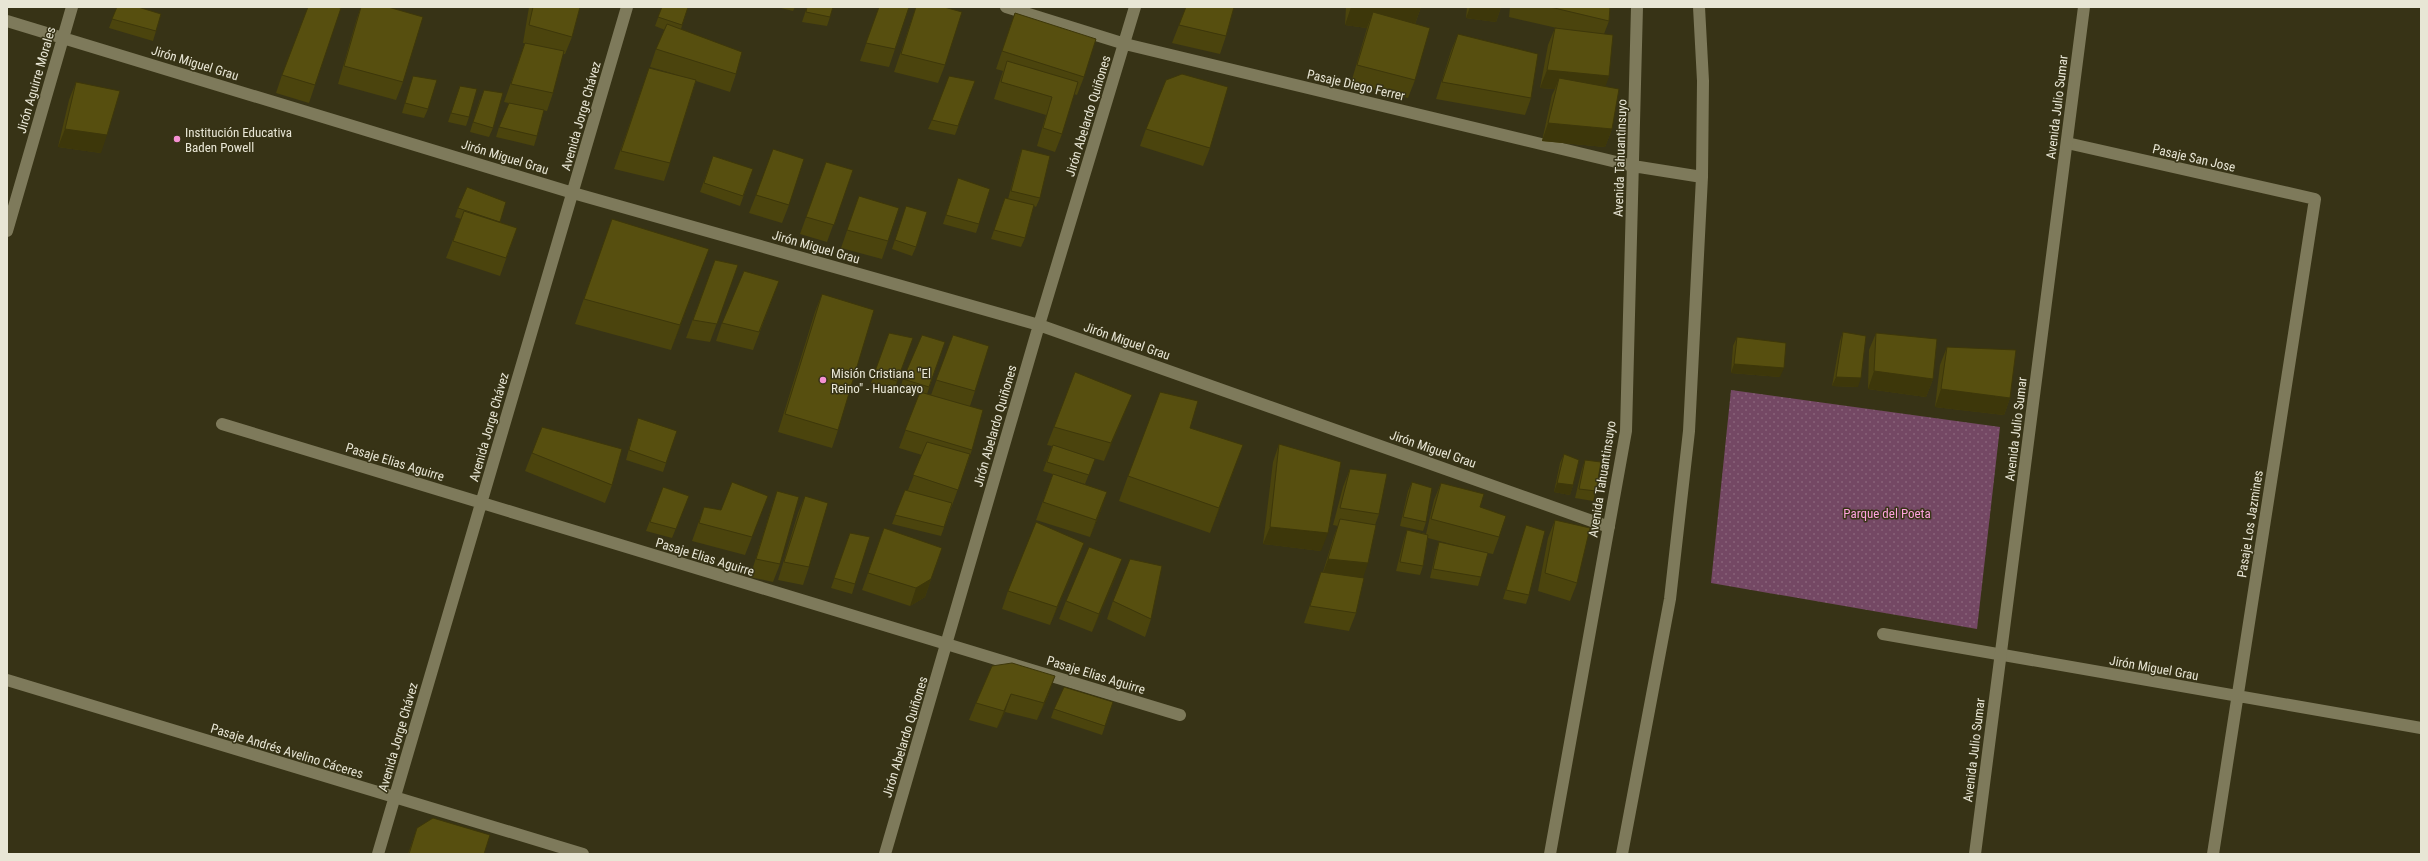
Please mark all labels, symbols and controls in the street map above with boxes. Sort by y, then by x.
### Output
street label: Jirón Aguirre Morales [14,25,58,135]
street label: Jirón Miguel Grau [150,43,240,83]
street label: Jirón Abelardo Quiñones [1062,53,1114,179]
street label: Avenida Julio Sumar [2043,54,2071,160]
street label: Avenida Jorge Chávez [558,59,604,172]
street label: Pasaje Diego Ferrer [1306,66,1406,104]
street label: Avenida Tahuantinsuyo [1610,99,1630,217]
place label: Institución Educativa Baden Powell [185,125,292,155]
marker: Institución Educativa Baden Powell [172,134,182,144]
street label: Jirón Miguel Grau [460,137,550,177]
street label: Pasaje San Jose [2151,141,2237,175]
street label: Jirón Miguel Grau [770,227,862,267]
street label: Jirón Miguel Grau [1082,319,1172,363]
street label: Jirón Abelardo Quiñones [970,363,1020,489]
place label: Misión Cristiana "El Reino" - Huancayo [831,366,931,396]
street label: Avenida Jorge Chávez [466,370,512,483]
marker: Misión Cristiana "El Reino" - Huancayo [818,375,828,385]
street label: Avenida Julio Sumar [2002,376,2030,482]
street label: Avenida Tahuantinsuyo [1585,420,1619,538]
street label: Jirón Miguel Grau [1388,427,1478,471]
street label: Pasaje Elias Aguirre [344,440,446,484]
street label: Pasaje Los Jazmines [2234,469,2266,579]
park label: Parque del Poeta [1843,506,1931,521]
street label: Pasaje Elias Aguirre [654,535,756,579]
street label: Pasaje Elias Aguirre [1045,653,1147,697]
street label: Jirón Miguel Grau [2108,653,2200,683]
street label: Jirón Abelardo Quiñones [879,674,931,800]
street label: Avenida Jorge Chávez [375,680,421,793]
street label: Avenida Julio Sumar [1960,697,1988,803]
street label: Pasaje Andrés Avelino Cáceres [209,721,365,781]

